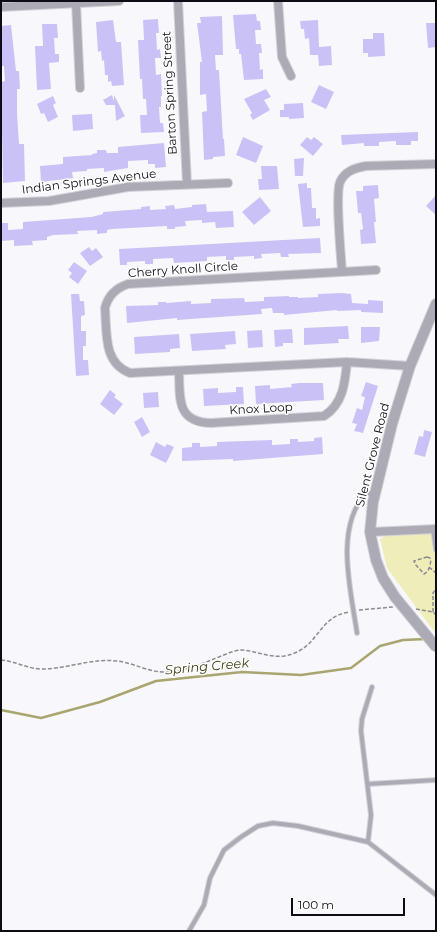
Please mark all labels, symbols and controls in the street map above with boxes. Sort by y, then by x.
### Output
street label: Barton Spring Street [160,31,180,155]
street label: Indian Springs Avenue [21,167,157,197]
street label: Cherry Knoll Circle [128,259,238,281]
street label: Knox Loop [229,400,293,418]
street label: Silent Grove Road [353,402,393,508]
water label: Spring Creek [164,656,250,678]
scale bar [293,890,407,916]
text: 100 m [298,897,334,912]

